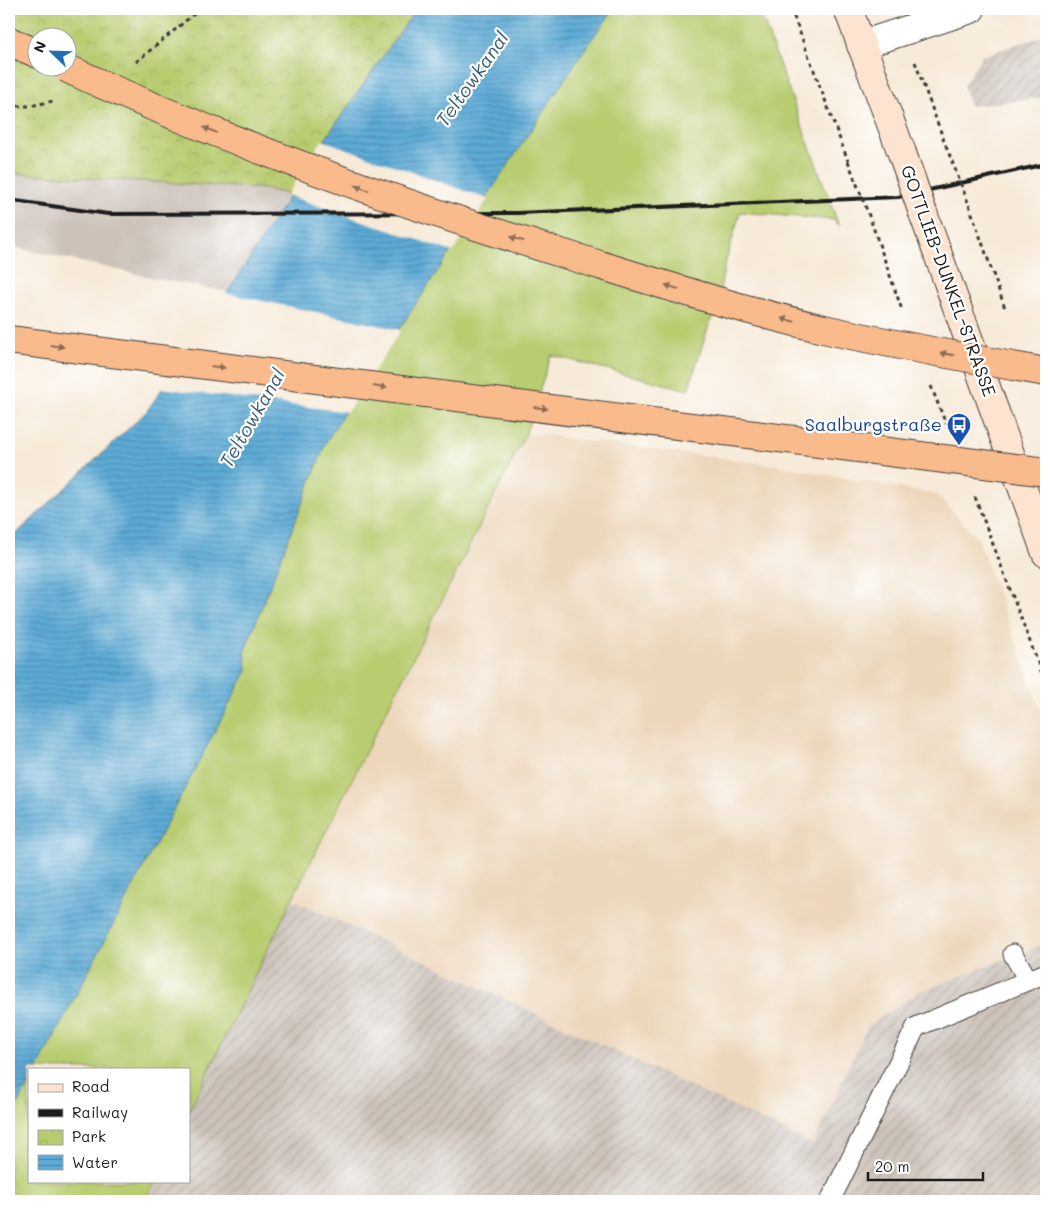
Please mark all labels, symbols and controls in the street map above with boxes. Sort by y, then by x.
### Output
water label: Teltowkanal [430,26,514,131]
north arrow [28,28,78,78]
text: N [29,38,50,55]
one-way arrow [203,126,218,134]
street label: GOTTLIEB-DUNKEL-STRASSE [896,162,1002,400]
one-way arrow [355,184,370,191]
one-way arrow [509,235,524,243]
one-way arrow [664,283,679,291]
one-way arrow [780,315,795,323]
one-way arrow [49,342,65,350]
one-way arrow [938,350,954,358]
one-way arrow [211,363,227,371]
water label: Teltowkanal [213,363,290,472]
one-way arrow [372,383,388,391]
one-way arrow [533,404,549,412]
place label: Saalburgstraße [805,412,942,436]
bus stop icon: Saalburgstraße [946,412,972,446]
legend [28,1068,190,1182]
text: Road [72,1076,109,1096]
text: Railway [72,1102,128,1122]
text: Park [72,1126,106,1146]
scale bar [868,1150,982,1182]
text: Water [72,1152,118,1172]
text: 20 m [875,1156,909,1176]

